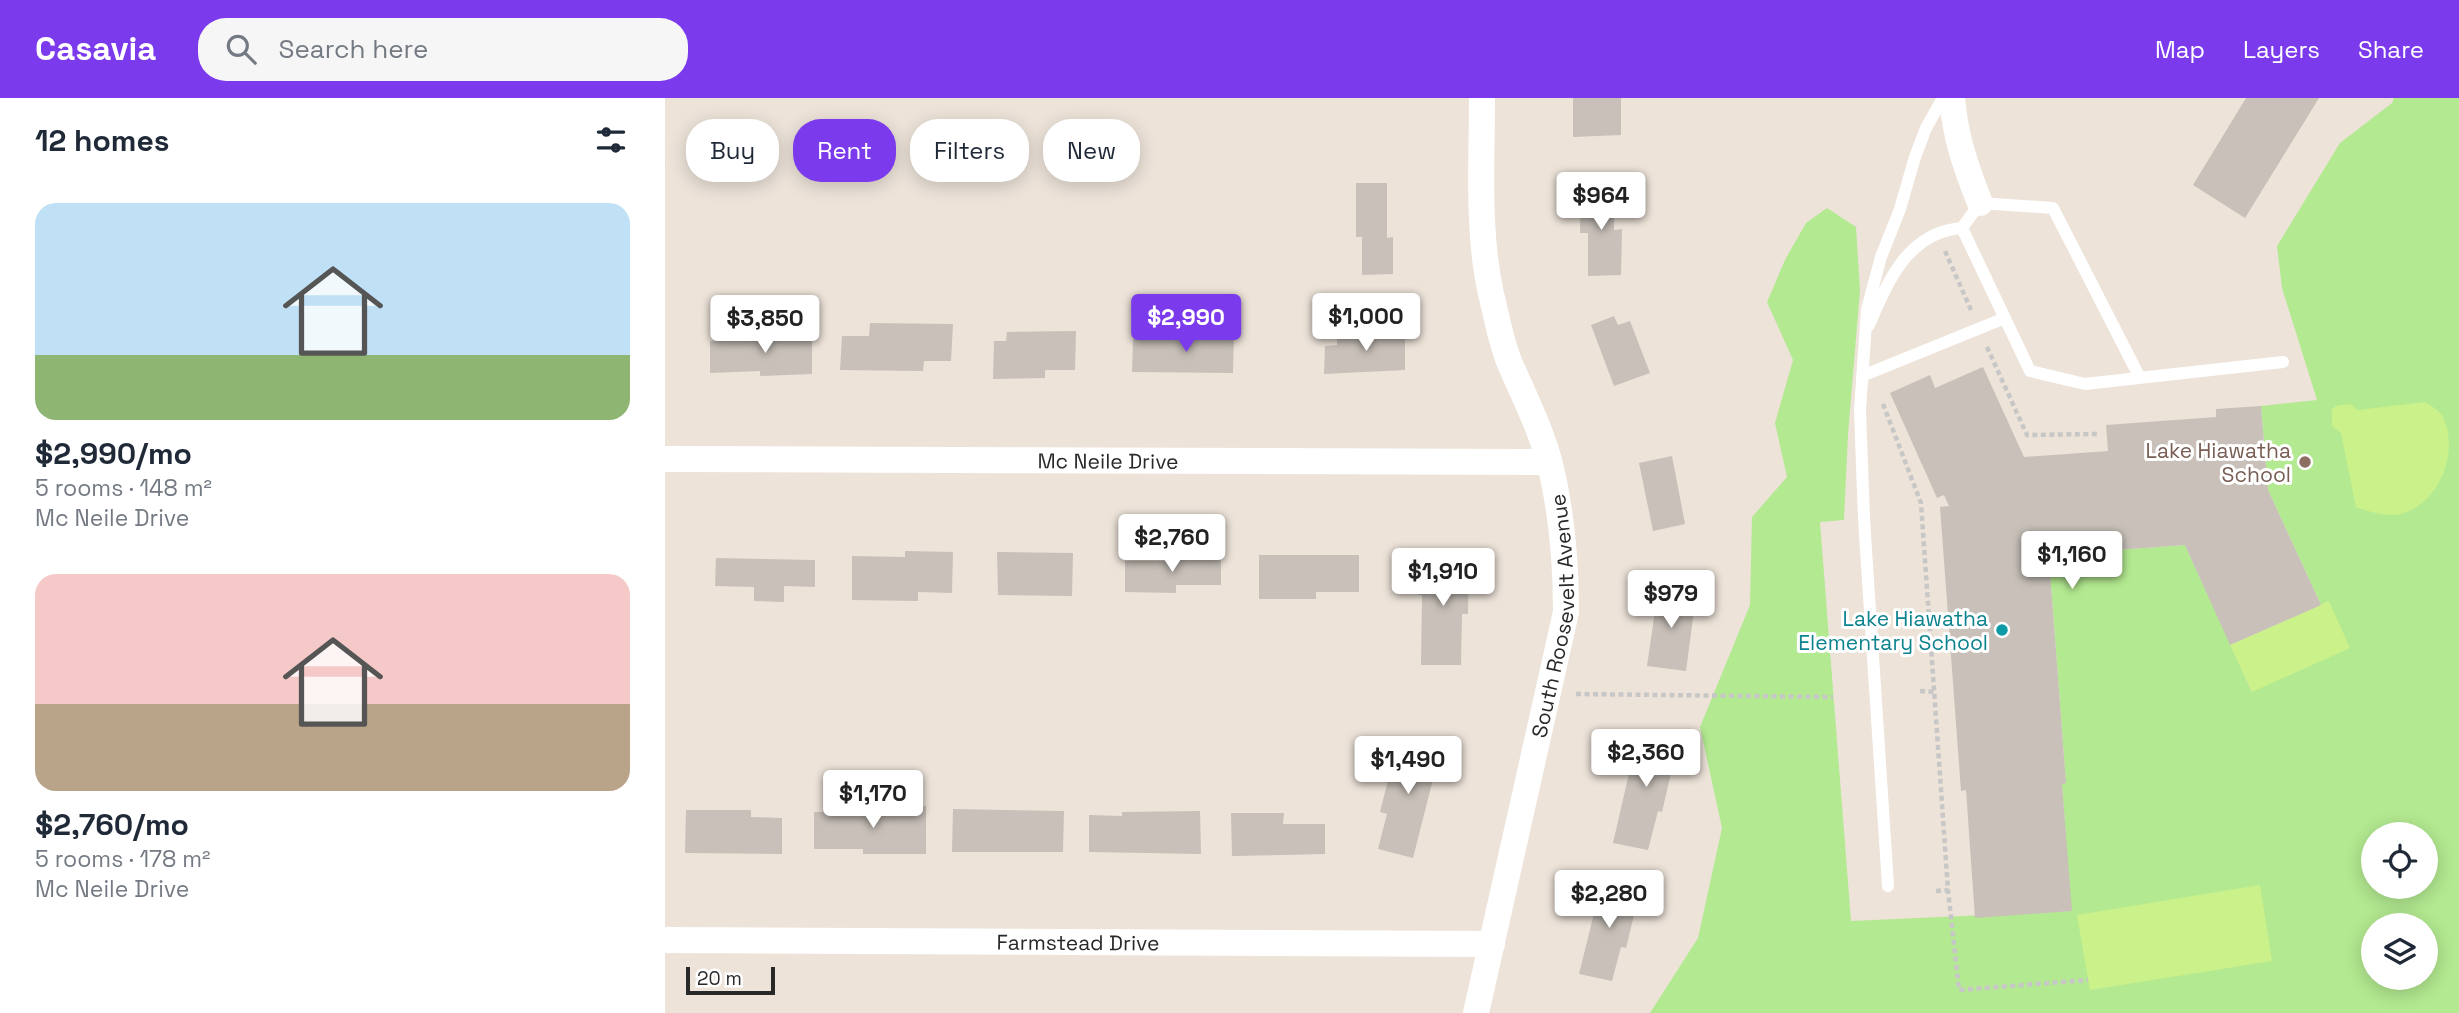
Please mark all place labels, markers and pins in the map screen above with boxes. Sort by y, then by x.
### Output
pin: $964 [1560,172,1642,232]
pin: $2,990 [1129,294,1243,354]
pin: $1,000 [1309,294,1423,353]
pin: $3,850 [708,296,822,355]
place label: Lake Hiawatha School [2145,437,2291,488]
marker: Lake Hiawatha School [2297,454,2313,470]
pin: $2,760 [1115,514,1229,574]
pin: $1,160 [2015,532,2129,591]
pin: $1,910 [1386,548,1500,608]
pin: $979 [1630,570,1712,630]
place label: Lake Hiawatha Elementary School [1798,605,1988,656]
marker: Lake Hiawatha Elementary School [1994,622,2010,638]
pin: $2,360 [1589,730,1703,789]
pin: $1,490 [1351,736,1465,796]
pin: $1,170 [816,770,930,830]
pin: $2,280 [1552,870,1666,930]

